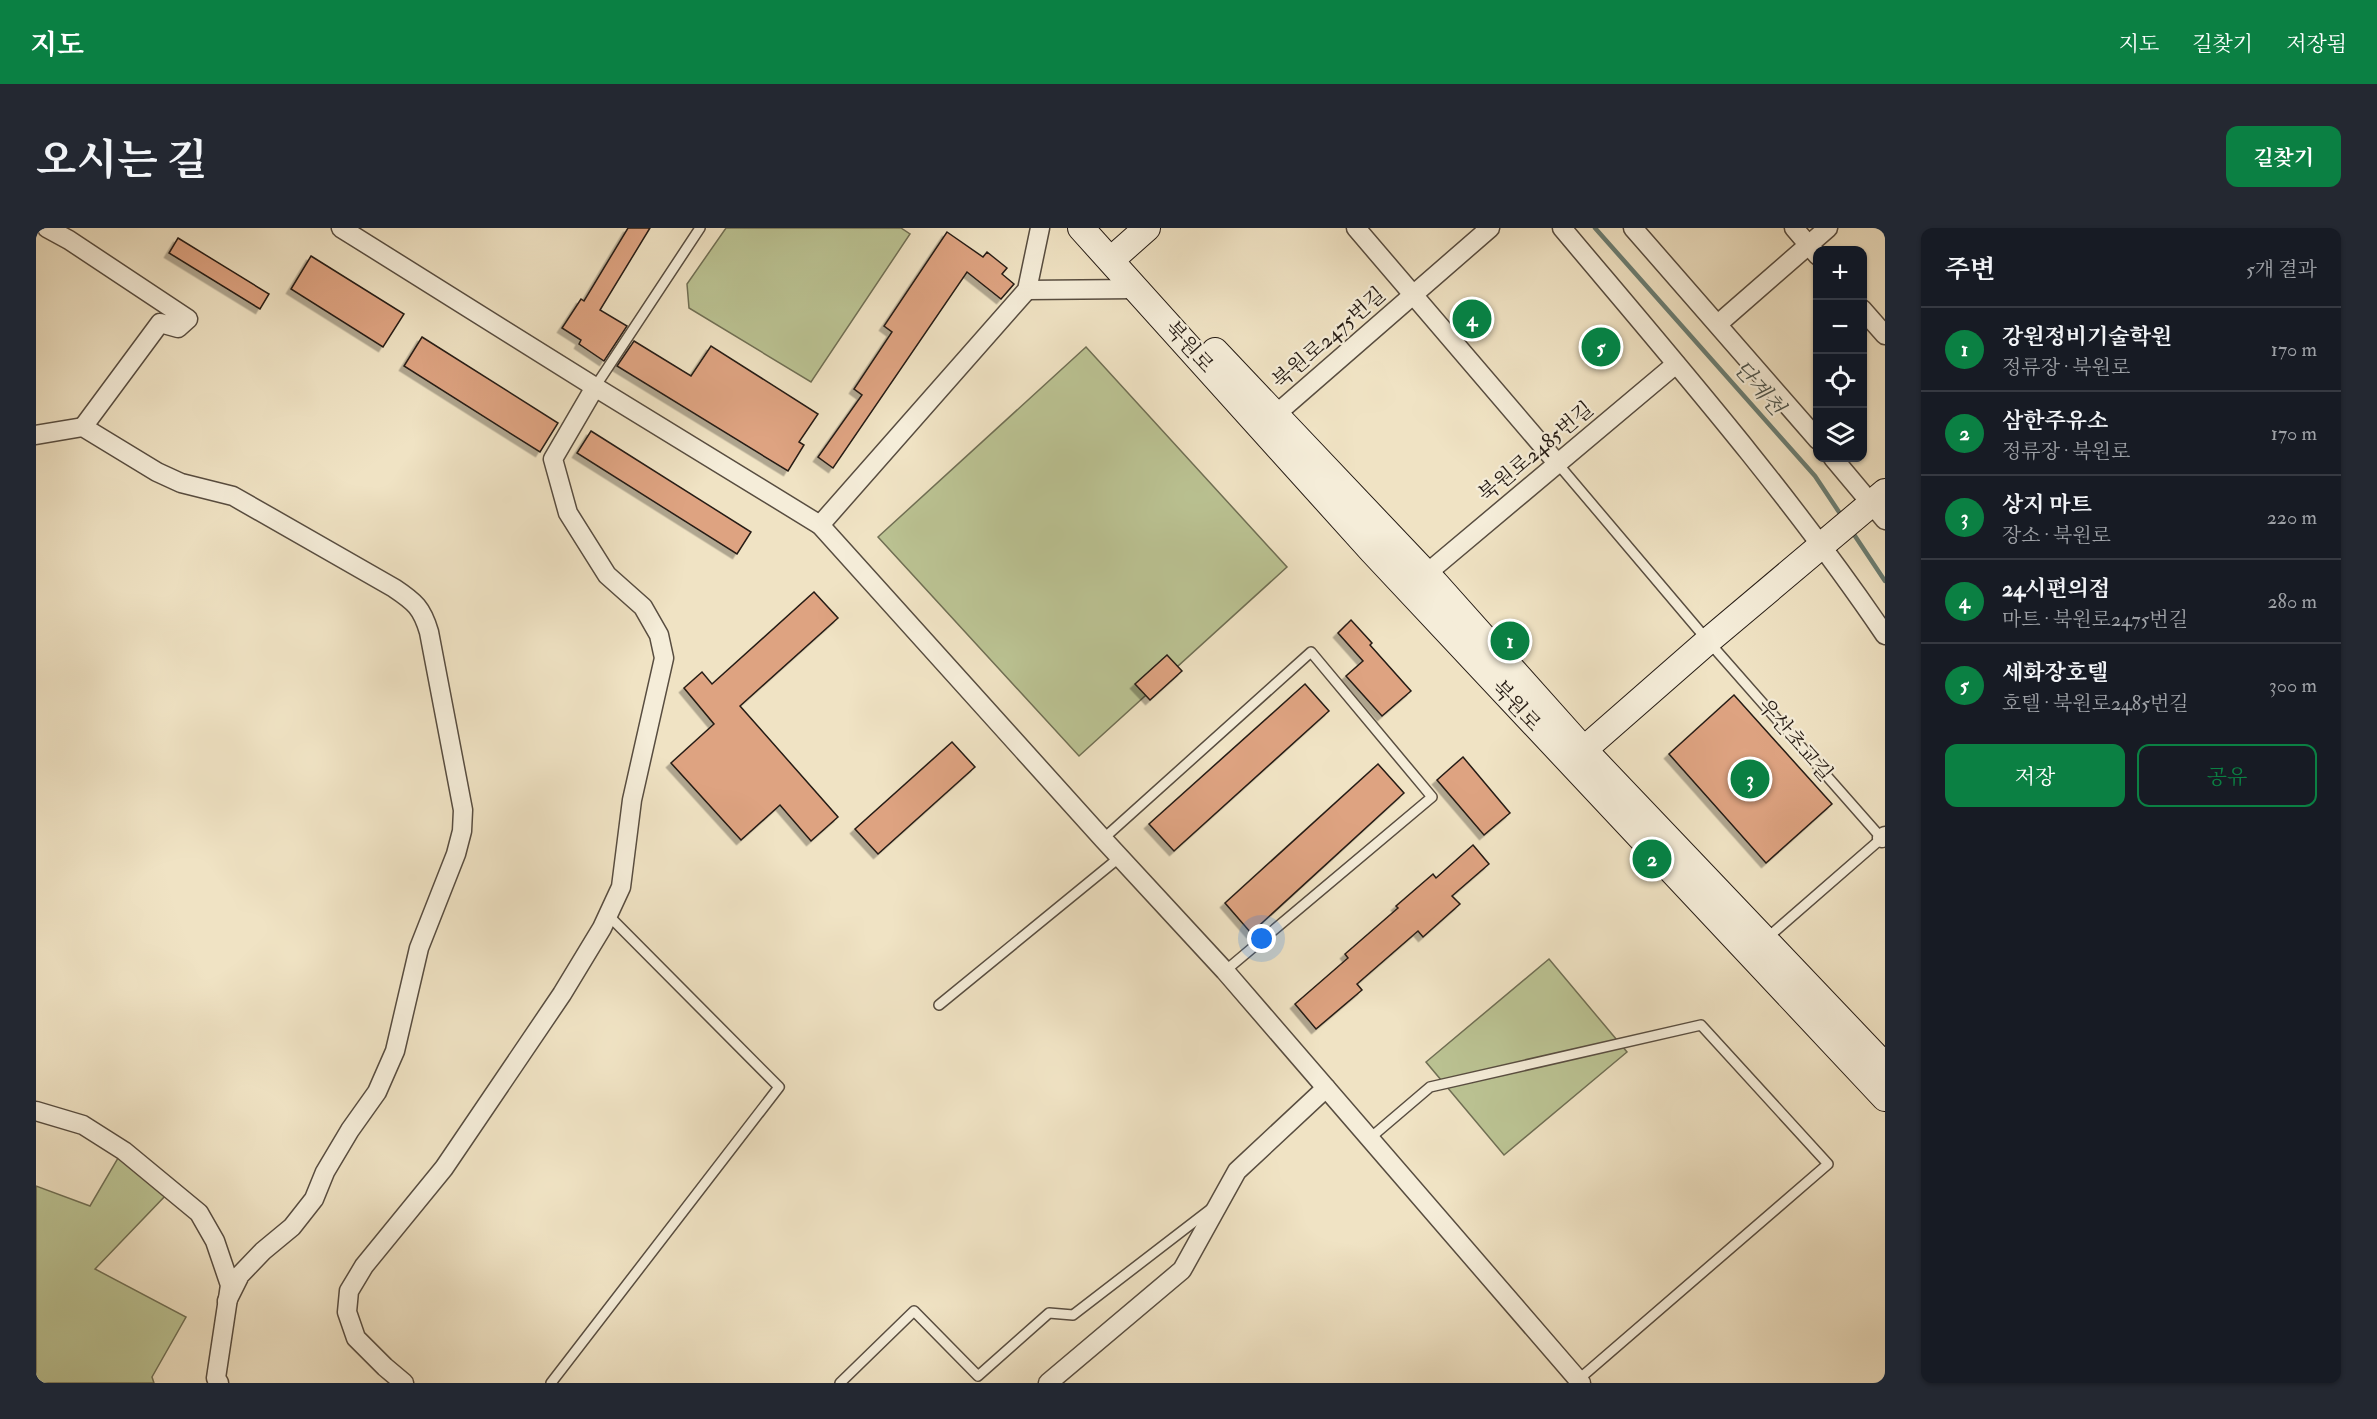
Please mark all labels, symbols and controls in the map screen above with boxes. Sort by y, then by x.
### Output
text: 지도 [30,28,84,63]
text: 지도 [2119,31,2159,58]
text: 길찾기 [2192,31,2253,58]
text: 저장됨 [2286,31,2347,58]
button: 길찾기 [2226,126,2341,187]
text: 오시는 길 [36,135,207,187]
map controls [1813,246,1867,462]
button: + [1813,246,1867,300]
text: 주변 [1945,254,1995,286]
text: 5개 결과 [2246,257,2317,282]
street label: 북원로2475번길 [1267,281,1391,395]
pin: 4 [1452,296,1492,341]
button: − [1813,300,1867,354]
street label: 북원로 [1159,315,1219,379]
text: 강원정비기술학원 [2002,323,2172,351]
pin: 5 [1582,324,1620,370]
text: 1 [1961,337,1968,362]
text: 170 m [2271,337,2317,362]
button: locate [1813,354,1867,408]
water label: 단계천 [1728,355,1792,423]
text: 정류장 · 북원로 [2002,355,2130,380]
street label: 북원로2485번길 [1473,396,1599,508]
text: 삼한주유소 [2002,407,2108,435]
button: layers [1813,408,1867,462]
text: 2 [1959,421,1970,446]
text: 170 m [2271,421,2317,446]
text: 정류장 · 북원로 [2002,439,2130,464]
text: 상지 마트 [2002,491,2092,519]
text: 3 [1961,505,1968,530]
text: 220 m [2267,505,2317,530]
text: 장소 · 북원로 [2002,523,2111,548]
text: 24시편의점 [2002,575,2110,603]
text: 4 [1959,589,1970,614]
text: 280 m [2267,589,2317,614]
text: 마트 · 북원로2475번길 [2002,607,2188,632]
pin: 1 [1490,618,1530,664]
text: 세화장호텔 [2002,659,2108,687]
text: 5 [1960,673,1969,698]
text: 300 m [2269,673,2317,698]
street label: 북원로 [1485,675,1547,737]
text: 호텔 · 북원로2485번길 [2002,691,2189,716]
street label: 우산초교길 [1752,693,1838,787]
button: 저장 [1945,744,2125,807]
button: 공유 [2137,744,2317,807]
pin: 3 [1730,756,1770,802]
pin: 2 [1632,836,1672,882]
your location [1247,924,1276,953]

